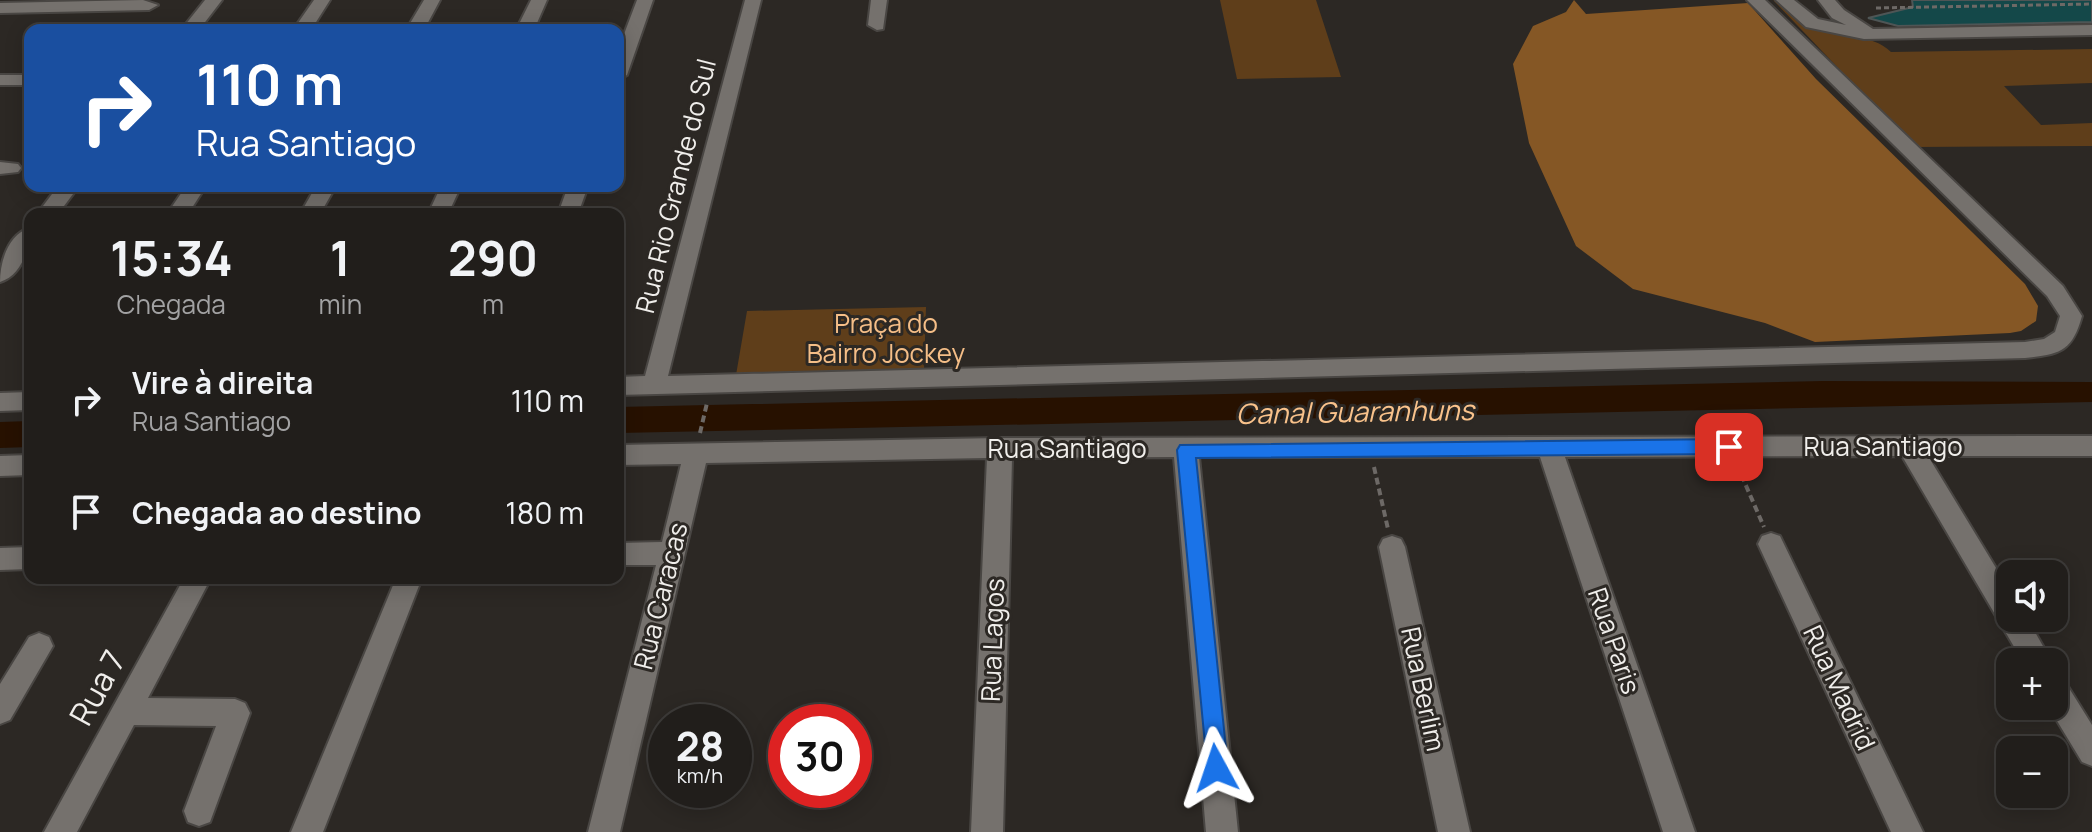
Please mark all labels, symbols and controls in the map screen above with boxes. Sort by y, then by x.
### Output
text: 110 m [196,45,343,122]
street label: Rua Rio Grande do Sul [626,55,724,317]
icon: right [64,56,168,160]
text: Rua Santiago [196,118,416,167]
text: 15:34 [110,225,233,290]
text: 1 [330,225,351,290]
text: 290 [448,225,538,290]
text: Chegada [117,286,226,322]
text: min [319,286,362,322]
text: m [482,286,504,322]
park label: Praça do Bairro Jockey [807,305,966,371]
text: Vire à direita [132,362,313,403]
icon: right [64,378,108,422]
text: 110 m [511,380,584,421]
water label: Canal Guaranhuns [1236,390,1477,432]
text: Rua Santiago [132,403,291,439]
pin [1695,413,1763,481]
icon: arrive [1707,425,1751,469]
street label: Rua Santiago [1803,428,1963,464]
street label: Rua Santiago [987,430,1147,466]
icon: arrive [64,490,108,534]
text: Chegada ao destino [132,492,422,533]
text: 180 m [505,492,584,533]
street label: Rua Caracas [624,519,696,673]
map controls [1996,560,2068,808]
button: sound [1996,560,2068,632]
street label: Rua Lagos [972,578,1012,702]
street label: Rua Paris [1580,583,1650,699]
street label: Rua Madrid [1795,619,1885,756]
street label: Rua Berlim [1393,623,1455,754]
street label: Rua 7 [59,642,136,733]
button: + [1996,648,2068,720]
speed limit sign: 30 [768,704,872,808]
text: 28 [676,718,724,773]
position arrow [1174,726,1258,810]
button: − [1996,736,2068,808]
text: km/h [677,762,723,789]

